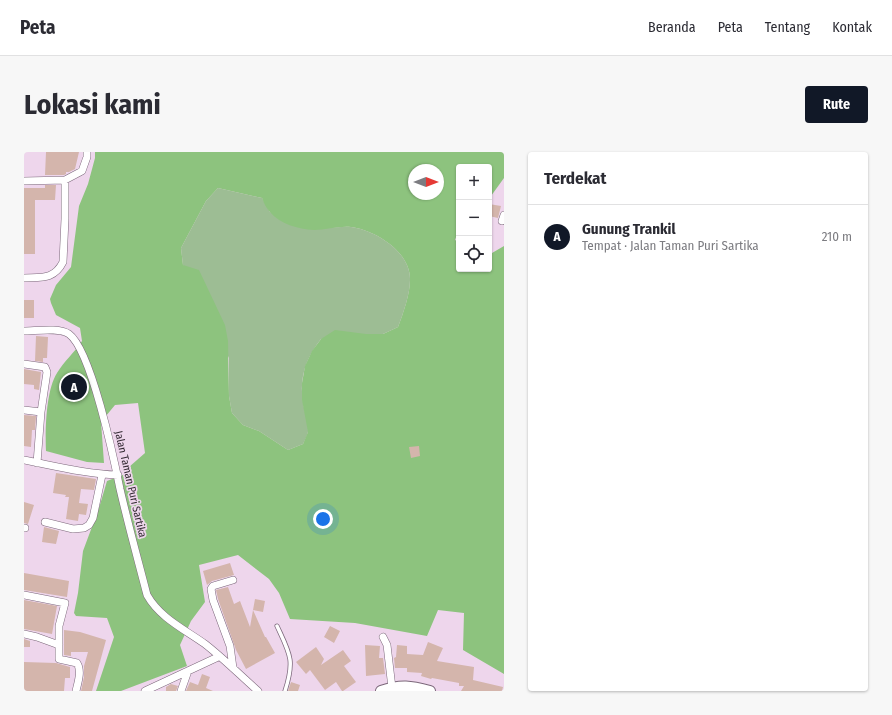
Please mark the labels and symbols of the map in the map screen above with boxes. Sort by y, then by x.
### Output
north arrow [408,164,444,200]
pin: A [61,372,87,402]
street label: Jalan Taman Puri Sartika [112,430,149,539]
your location [313,509,333,529]

